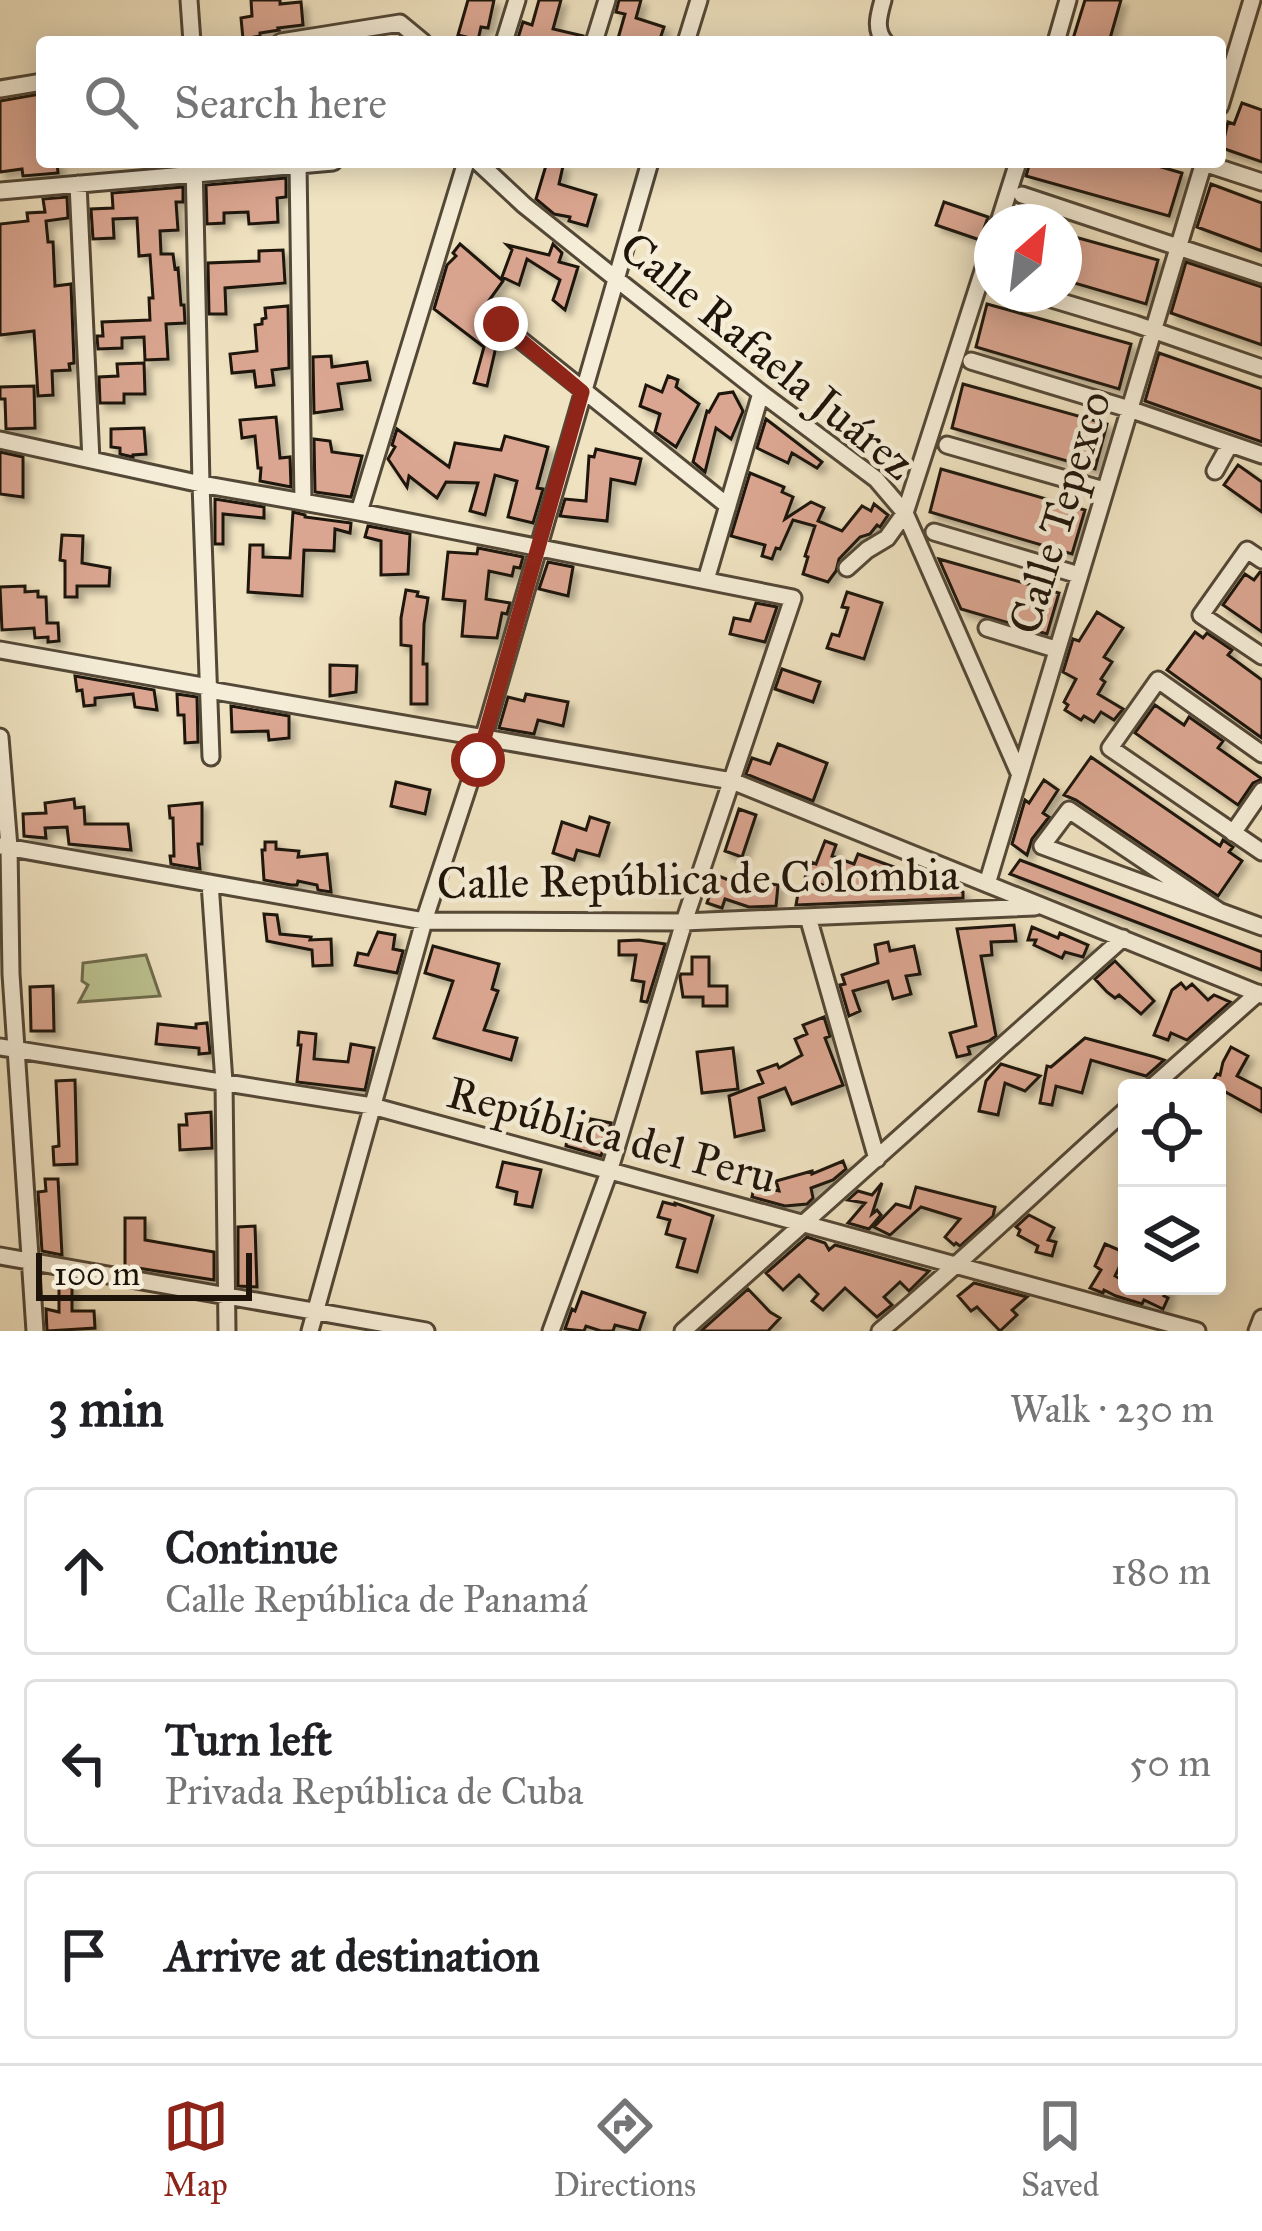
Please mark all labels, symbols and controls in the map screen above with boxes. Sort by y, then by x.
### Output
search box [36,36,1226,168]
icon: search [78,69,144,135]
text: Search here [174,75,387,130]
north arrow [974,204,1082,312]
street label: Calle Rafaela Juárez [609,220,926,491]
route end [474,297,528,351]
street label: Calle Tepexco [996,384,1122,640]
route start [451,733,505,787]
street label: Calle República de Colombia [436,846,960,911]
street label: República del Peru [442,1064,782,1205]
map controls [1118,1079,1226,1295]
button: locate [1118,1079,1226,1187]
button: layers [1118,1187,1226,1295]
scale bar [36,1247,252,1300]
text: 100 m [54,1254,140,1294]
text: 3 min [48,1378,164,1440]
text: Walk · 230 m [1010,1385,1214,1433]
text: Continue [165,1520,338,1575]
icon: ahead [51,1538,117,1604]
text: 180 m [1111,1547,1211,1595]
text: Calle República de Panamá [165,1575,588,1623]
text: Turn left [165,1712,332,1767]
icon: left [51,1730,117,1796]
text: 50 m [1129,1739,1211,1787]
text: Privada República de Cuba [165,1767,584,1815]
icon: arrive [51,1922,117,1988]
text: Arrive at destination [165,1928,540,1983]
tab: Map [163,2093,229,2205]
tab: Directions [554,2093,696,2205]
tab: Saved [1021,2093,1099,2205]

